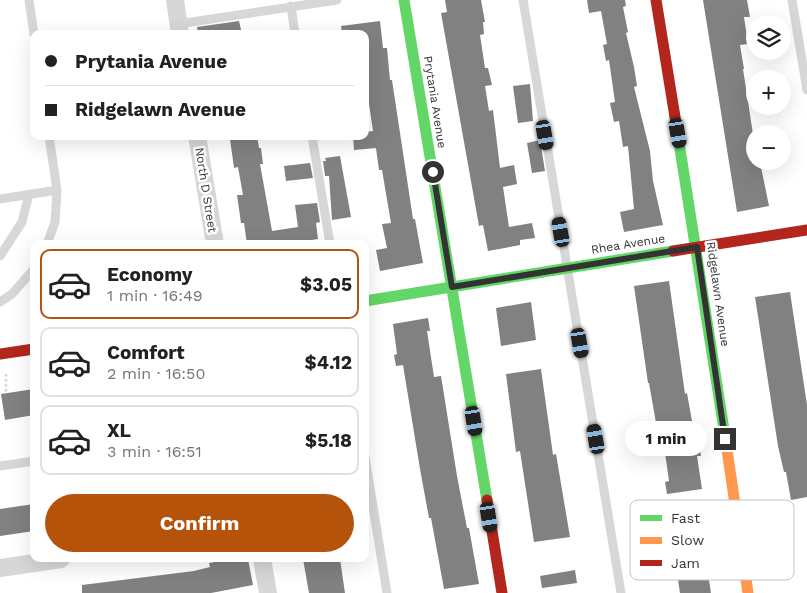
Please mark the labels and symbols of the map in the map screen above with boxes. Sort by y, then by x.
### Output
street label: Prytania Avenue [421,55,449,149]
car [668,117,687,149]
car [535,119,554,151]
street label: North D Street [192,146,220,234]
route start [422,161,444,183]
car [551,216,570,248]
street label: Rhea Avenue [590,231,666,257]
street label: Ridgelawn Avenue [704,241,732,347]
car [570,327,589,359]
car [464,405,483,437]
callout: 1 min [625,422,708,456]
car [586,423,605,455]
route end [714,428,736,450]
legend [630,500,794,580]
car [479,501,498,533]
text: Fast [671,510,700,526]
text: Slow [671,532,704,548]
text: Jam [671,555,700,571]

